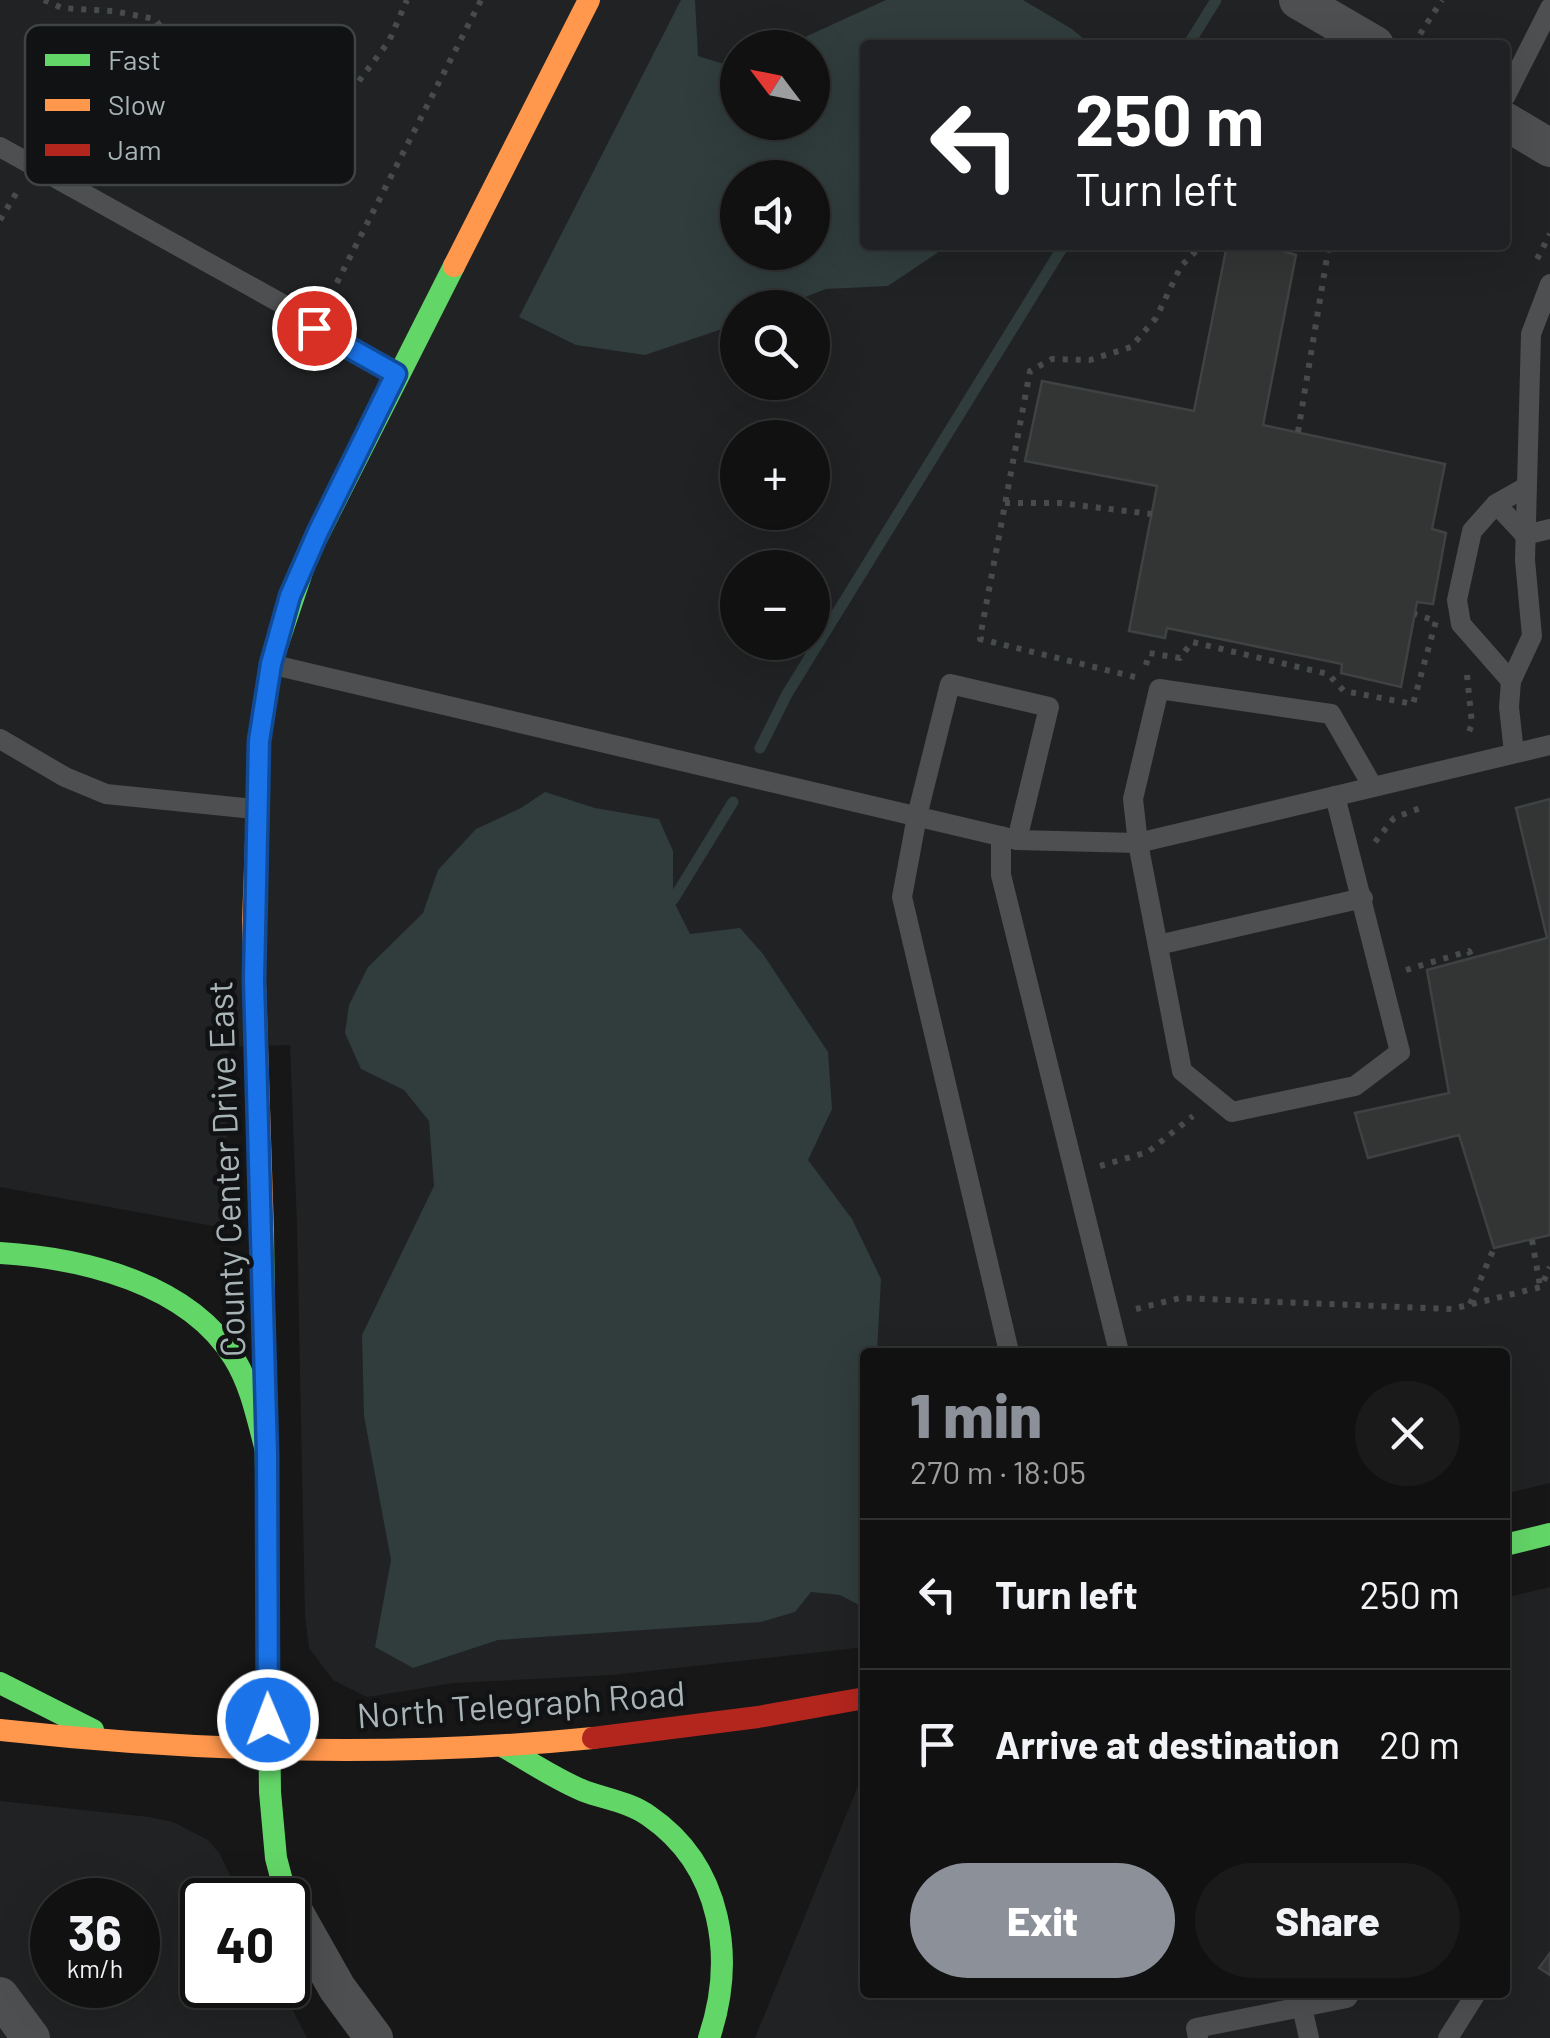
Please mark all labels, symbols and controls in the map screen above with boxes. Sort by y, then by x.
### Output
legend [25,25,355,185]
north arrow [720,30,830,140]
map controls [720,30,830,660]
text: Fast [108,42,161,76]
text: 250 m [1075,76,1264,160]
icon: left [910,80,1040,210]
text: Slow [108,87,166,121]
text: Jam [108,132,162,166]
button: sound [720,160,830,270]
text: Turn left [1075,161,1239,215]
pin [272,286,357,371]
button: search [720,290,830,400]
icon: arrive [287,301,342,356]
button: + [720,420,830,530]
button: − [720,550,830,660]
street label: County Center Drive East [197,980,253,1358]
text: 1 min [910,1378,1042,1450]
button: close [1355,1381,1460,1486]
text: 270 m · 18:05 [910,1452,1086,1490]
icon: left [910,1567,965,1622]
text: Turn left [995,1571,1138,1617]
text: 250 m [1360,1571,1460,1617]
position arrow [216,1668,320,1772]
street label: North Telegraph Road [355,1671,687,1735]
icon: arrive [910,1717,965,1772]
text: Arrive at destination [995,1721,1340,1767]
text: 20 m [1379,1721,1460,1767]
button: Exit [910,1863,1175,1978]
button: Share [1195,1863,1460,1978]
speed limit sign: 40 [180,1878,310,2008]
text: 36 [68,1901,122,1961]
text: km/h [67,1953,123,1983]

